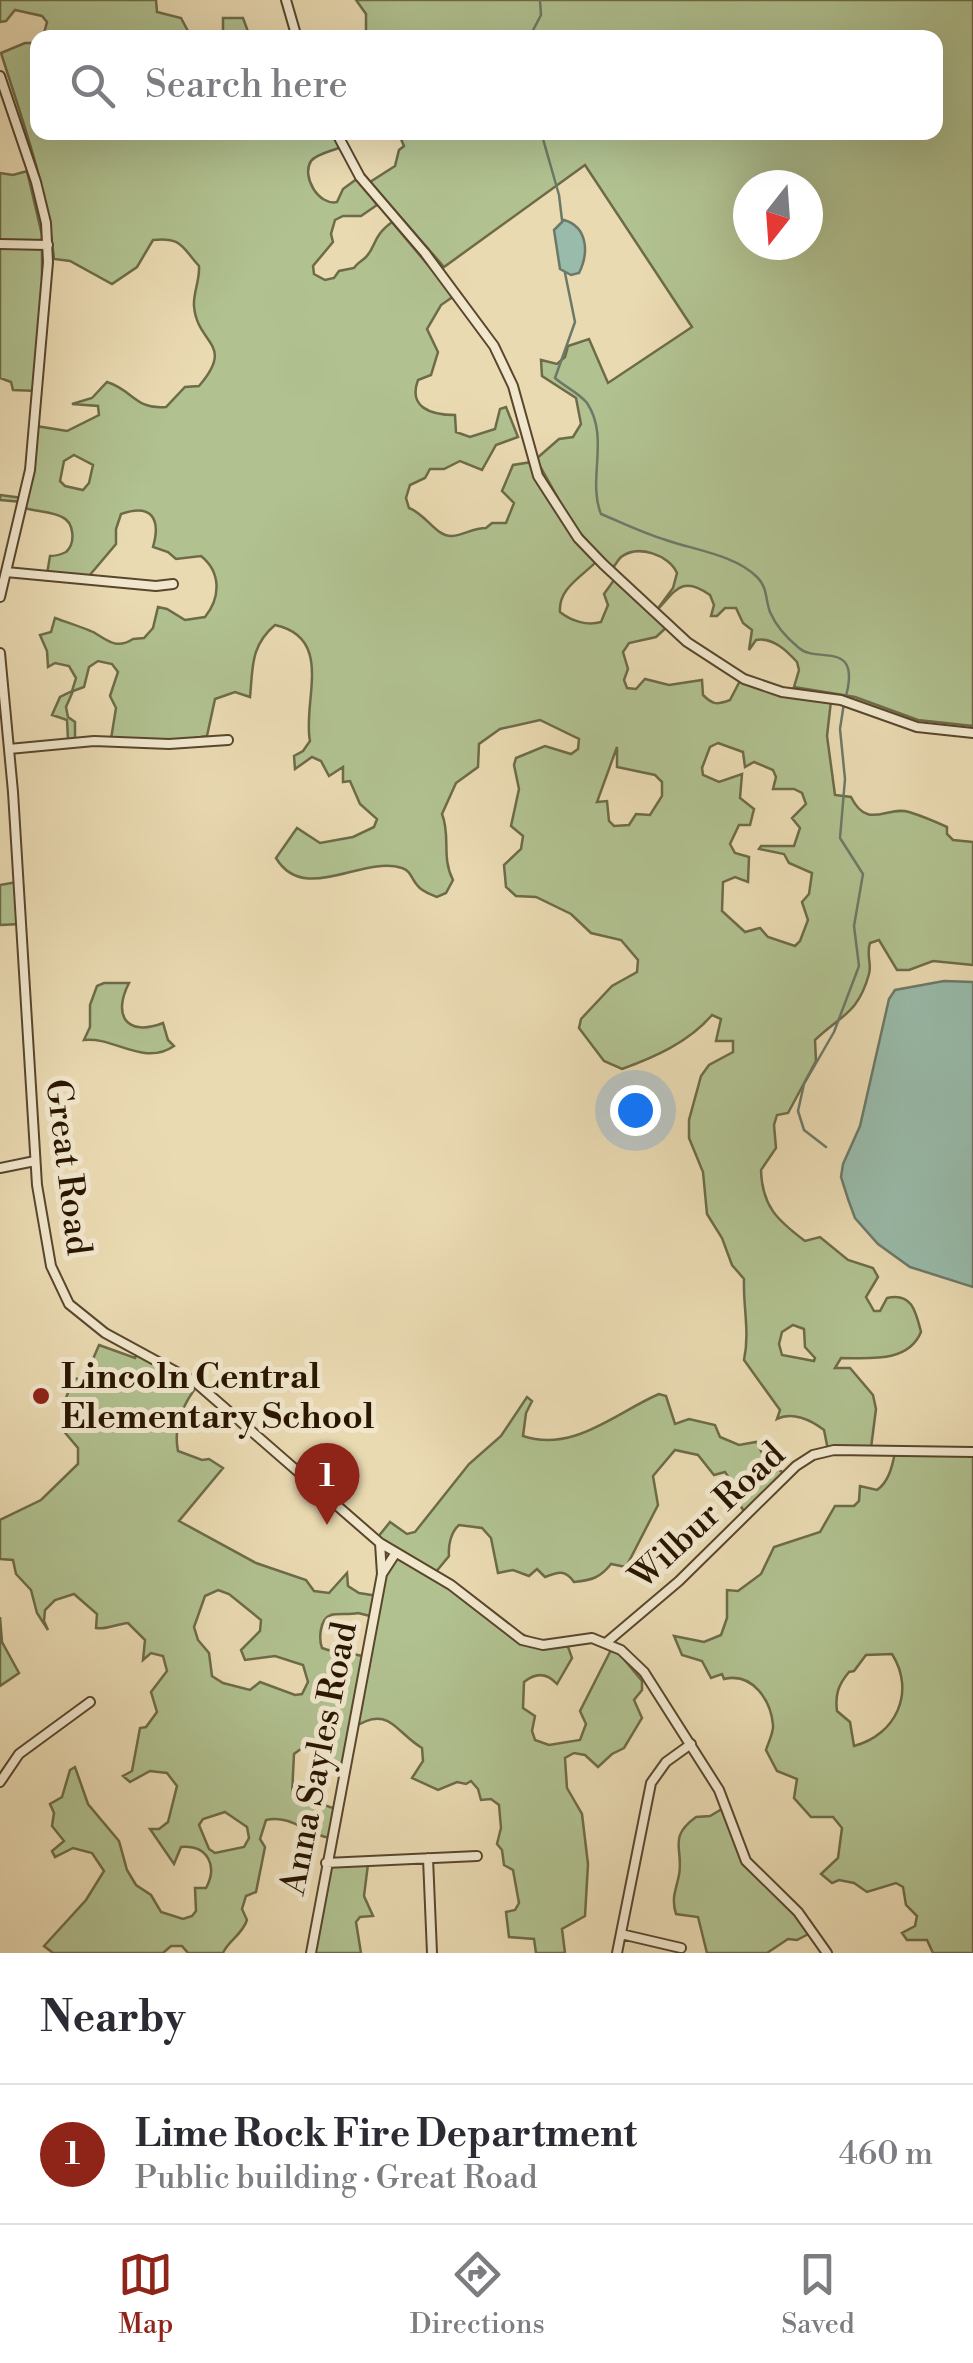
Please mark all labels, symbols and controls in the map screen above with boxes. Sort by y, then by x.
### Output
search box [30,30,943,140]
icon: search [65,58,120,113]
text: Search here [145,62,348,109]
north arrow [733,170,823,260]
street label: Great Road [35,1077,100,1258]
your location [610,1085,661,1136]
place label: Lincoln Central Elementary School [61,1356,374,1439]
marker: Lincoln Central Elementary School [30,1385,52,1407]
street label: Wilbur Road [621,1434,794,1599]
pin: 1 [294,1442,360,1525]
street label: Anna Sayles Road [272,1618,367,1899]
text: Nearby [40,1992,185,2045]
text: Lime Rock Fire Department [135,2111,637,2158]
text: 1 [65,2134,80,2174]
text: 460 m [839,2134,933,2174]
text: Public building · Great Road [135,2158,537,2198]
tab: Map [118,2247,173,2342]
tab: Directions [410,2247,545,2342]
tab: Saved [781,2247,855,2342]

